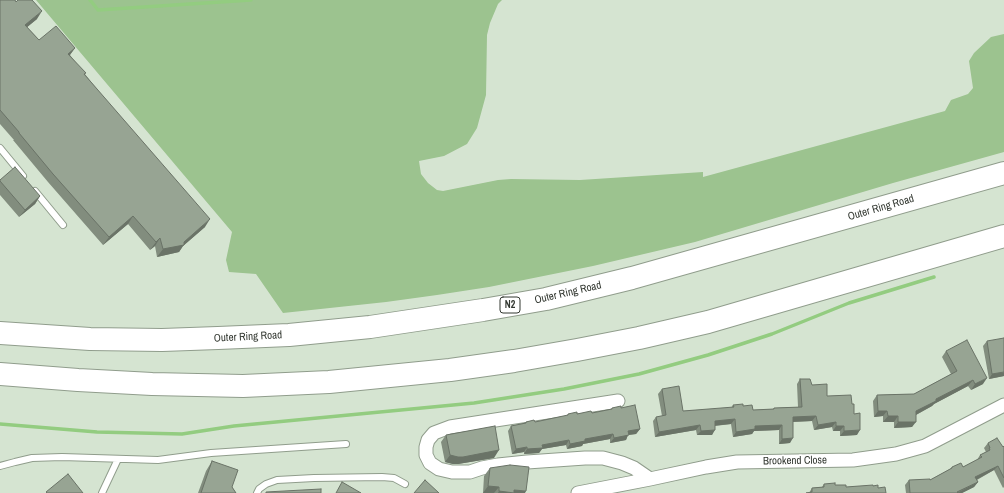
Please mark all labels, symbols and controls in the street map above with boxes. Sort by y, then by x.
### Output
street label: Outer Ring Road [846,192,916,224]
street label: Outer Ring Road [533,279,603,307]
road number: N2 [500,297,520,313]
street label: Outer Ring Road [214,329,282,345]
street label: Brookend Close [763,454,827,468]

